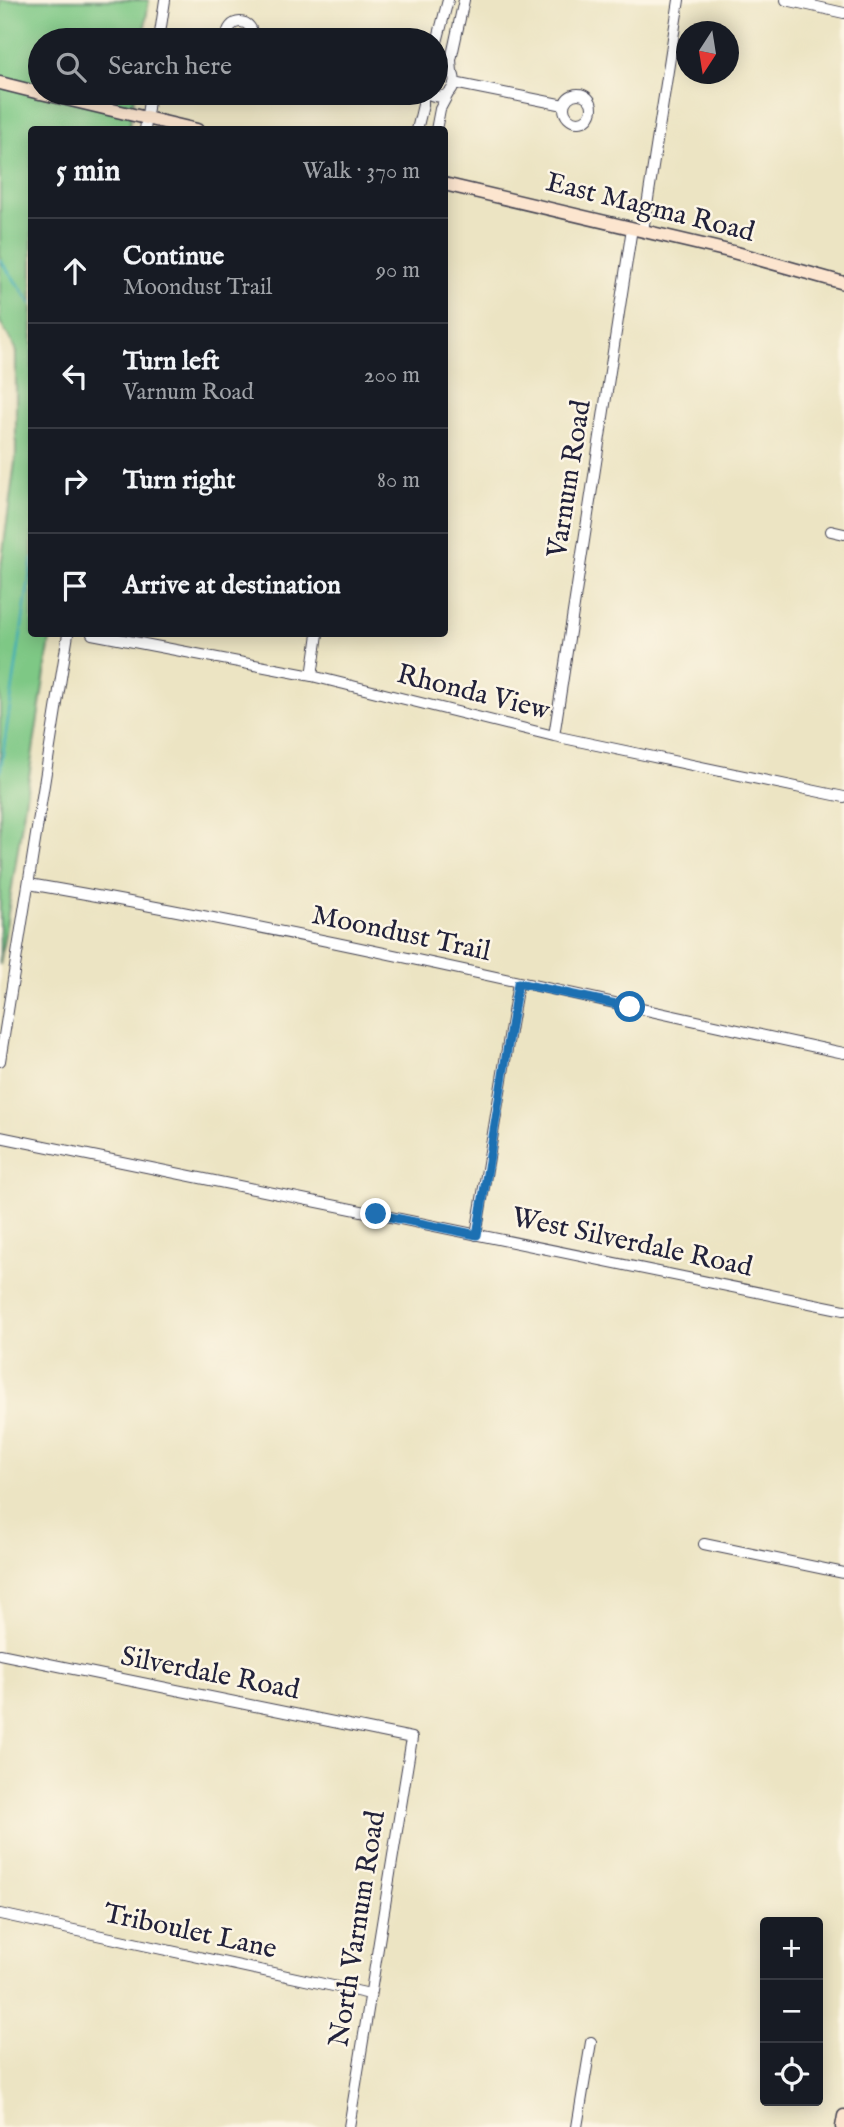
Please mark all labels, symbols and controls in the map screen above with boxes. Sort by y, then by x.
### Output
north arrow [676,21,739,84]
search box [28,28,448,105]
icon: search [52,48,90,86]
text: Search here [108,50,232,83]
text: 5 min [56,153,121,191]
text: Walk · 370 m [302,157,420,186]
street label: East Magma Road [542,165,758,251]
text: Continue [123,240,224,273]
icon: ahead [56,252,94,290]
text: 90 m [376,256,420,285]
text: Moondust Trail [123,273,272,302]
text: Turn left [123,345,220,378]
icon: left [56,357,94,395]
text: 200 m [364,361,420,390]
text: Varnum Road [123,378,254,407]
street label: Varnum Road [540,398,600,561]
icon: right [56,462,94,500]
text: Turn right [123,464,236,497]
text: 80 m [377,466,420,495]
icon: arrive [56,567,94,605]
text: Arrive at destination [123,569,341,602]
street label: Rhonda View [393,657,553,729]
street label: Moondust Trail [308,898,494,970]
route start [614,991,645,1022]
route end [360,1198,391,1229]
street label: West Silverdale Road [508,1200,756,1286]
street label: Silverdale Road [118,1640,302,1708]
street label: North Varnum Road [322,1808,394,2050]
street label: Triboulet Lane [100,1897,280,1967]
map controls [760,1917,823,2106]
button: + [760,1917,823,1980]
button: − [760,1980,823,2043]
button: locate [760,2043,823,2106]

